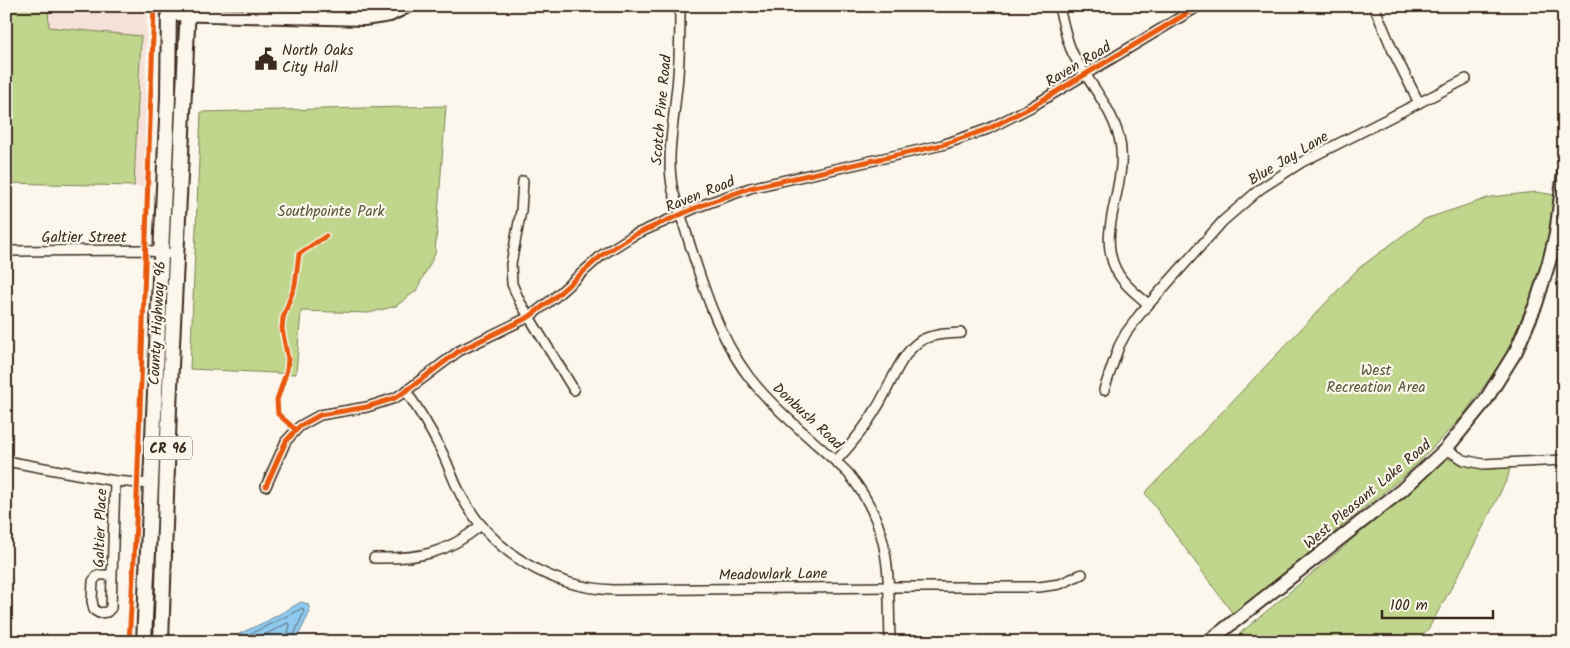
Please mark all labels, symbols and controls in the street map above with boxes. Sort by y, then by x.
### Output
street label: Raven Road [1041,36,1116,94]
place label: North Oaks City Hall [282,39,354,80]
public building icon: North Oaks City Hall [253,46,279,72]
street label: Scotch Pine Road [645,53,679,166]
street label: Blue Jay Lane [1244,125,1334,192]
street label: Raven Road [662,170,739,220]
park label: Southpointe Park [277,200,386,224]
street label: Galtier Street [41,226,127,250]
street label: County Highway 96 [143,260,173,386]
park label: West Recreation Area [1327,359,1426,400]
street label: Donbush Road [766,377,849,457]
street label: West Pleasant Lake Road [1298,434,1437,556]
road number: CR 96 [144,436,192,459]
street label: Galtier Place [88,488,114,568]
street label: Meadowlark Lane [718,562,828,588]
scale bar [1382,588,1494,620]
text: 100 m [1390,594,1428,618]

